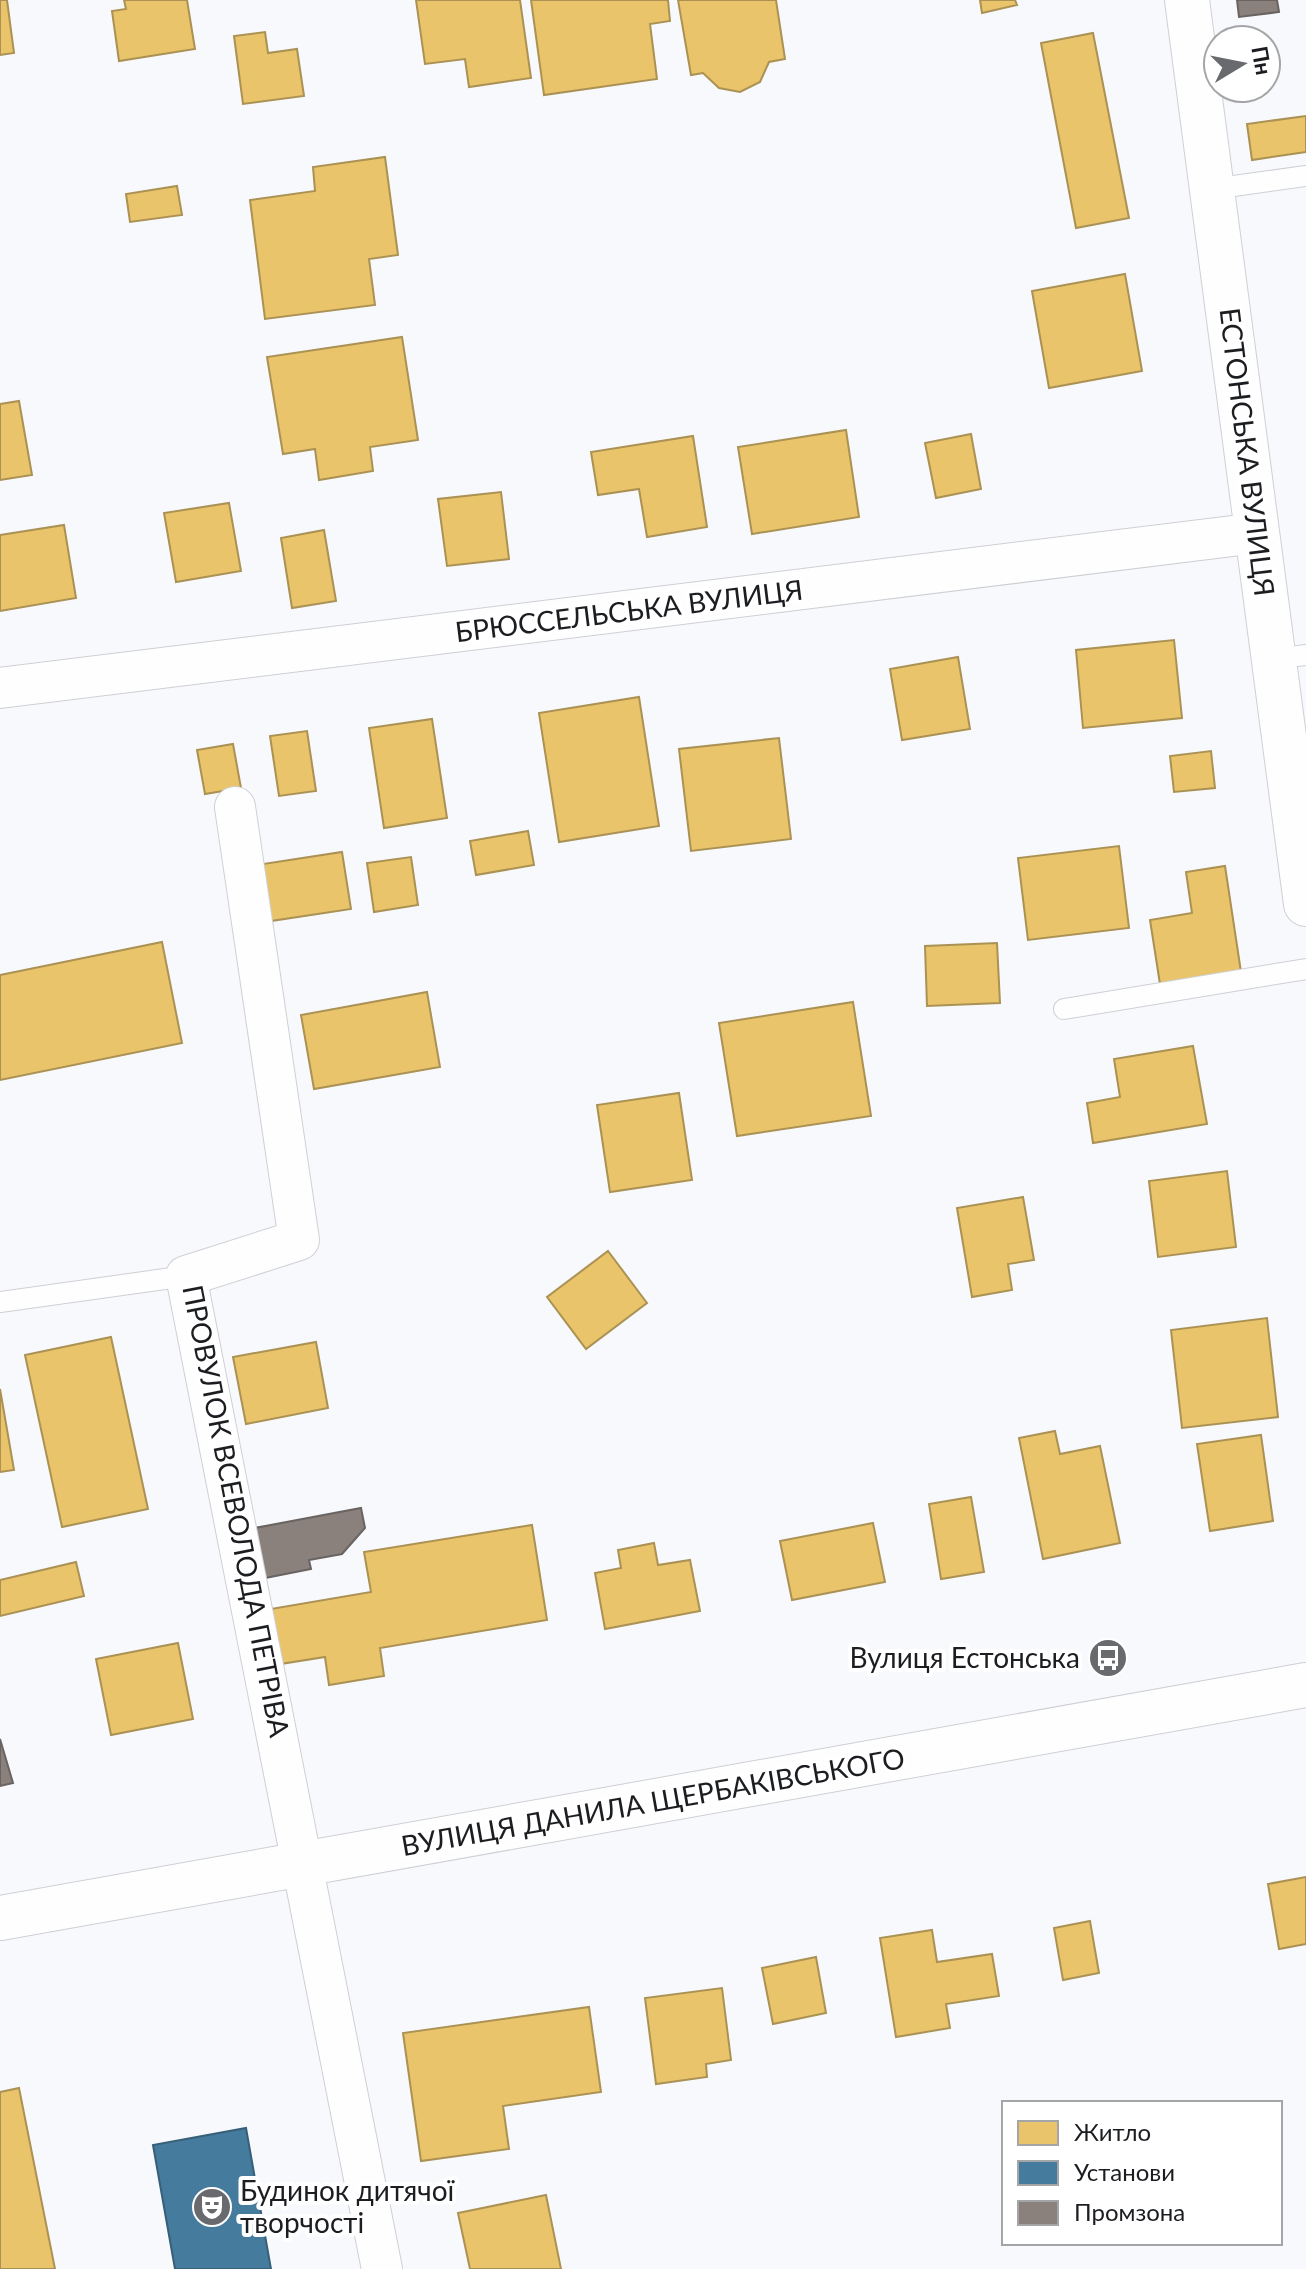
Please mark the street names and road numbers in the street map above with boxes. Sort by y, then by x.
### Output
street label: ЕСТОНСЬКА ВУЛИЦЯ [1213,306,1283,598]
street label: БРЮССЕЛЬСЬКА ВУЛИЦЯ [453,572,805,648]
street label: ПРОВУЛОК ВСЕВОЛОДА ПЕТРІВА [176,1282,298,1740]
street label: ВУЛИЦЯ ДАНИЛА ЩЕРБАКІВСЬКОГО [398,1740,907,1862]

